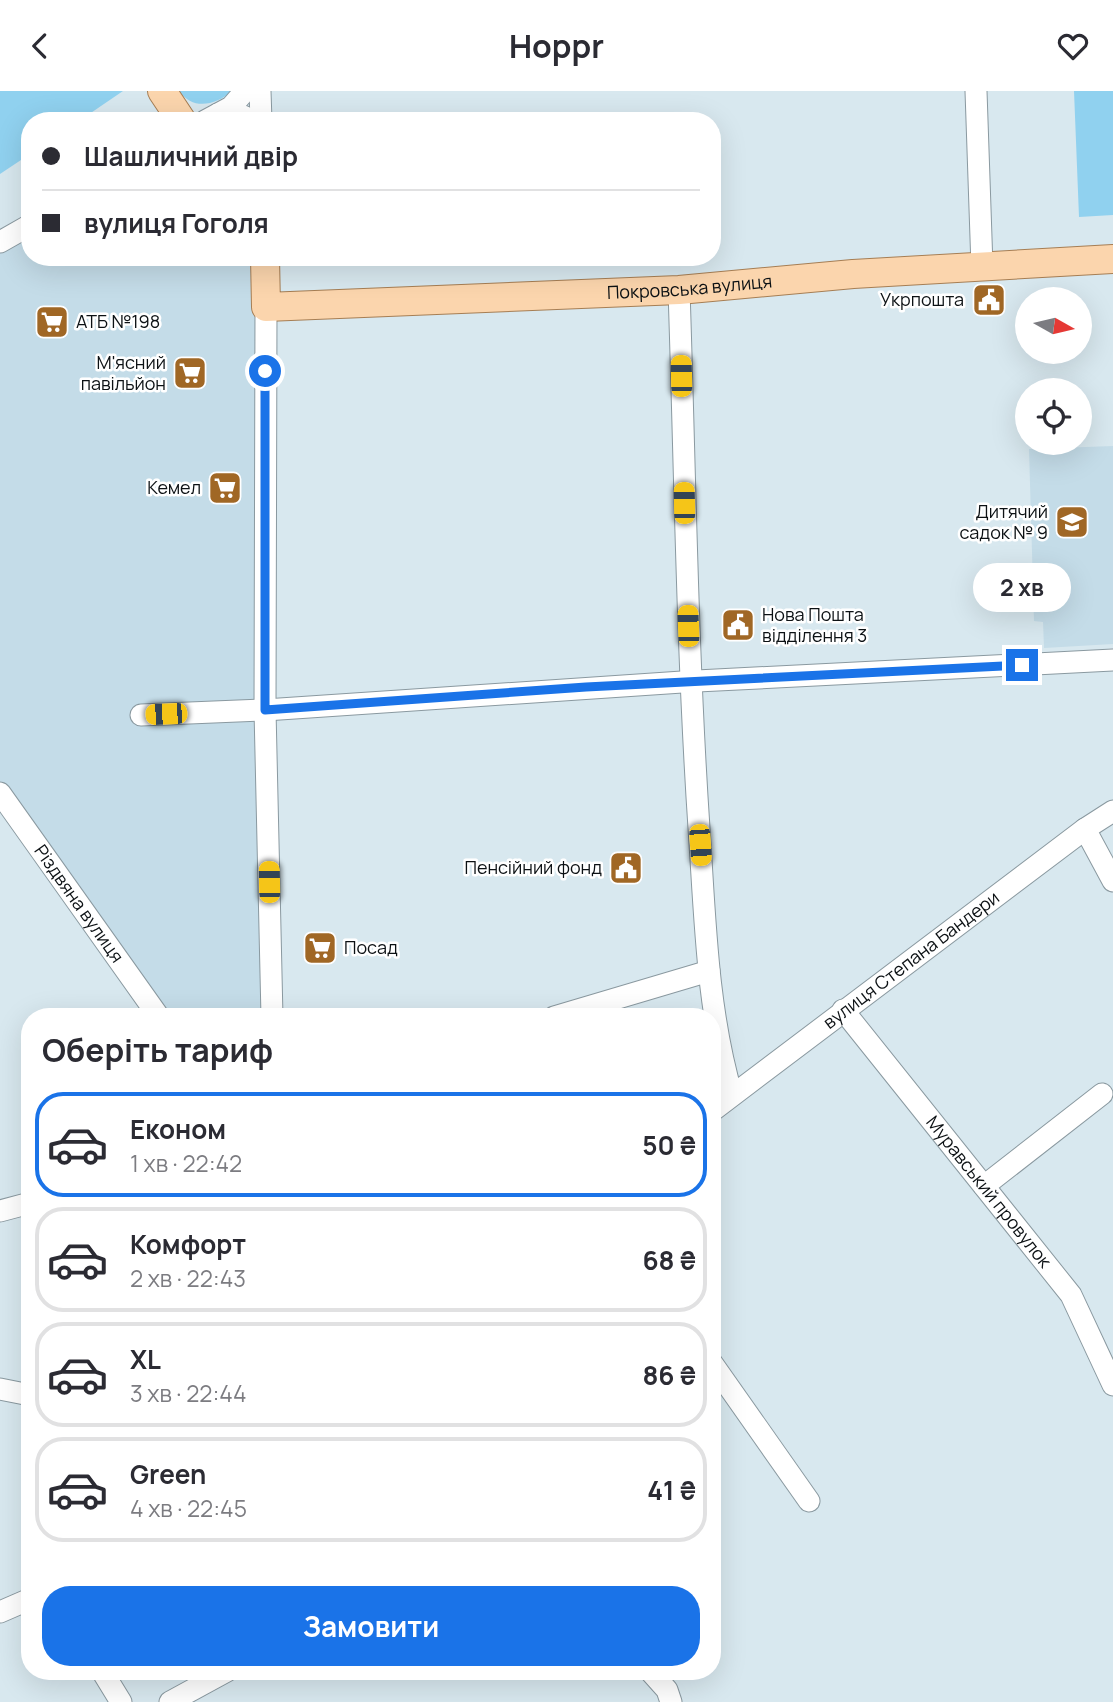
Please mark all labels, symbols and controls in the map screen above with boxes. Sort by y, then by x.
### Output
text: Hoppr [509,24,604,68]
icon: back [21,27,59,65]
icon: heart [1054,27,1092,65]
text: Шашличний двір [84,138,298,174]
text: вулиця Гоголя [84,205,269,241]
street label: Покровська вулиця [606,268,773,304]
public building icon: Укрпошта [970,281,1008,319]
place label: Укрпошта [880,287,964,311]
north arrow [1015,287,1092,364]
map controls [1015,287,1092,455]
supermarket icon: АТБ №198 [33,303,71,341]
place label: АТБ №198 [76,309,160,333]
place label: М'ясний павільйон [81,350,166,395]
supermarket icon: М'ясний павільйон [171,354,209,392]
route start [249,355,281,387]
car [671,355,692,397]
button: locate [1015,378,1092,455]
supermarket icon: Кемел [206,469,244,507]
place label: Кемел [147,475,201,499]
car [674,482,695,524]
place label: Дитячий садок № 9 [959,499,1048,544]
school or university icon: Дитячий садок № 9 [1053,503,1091,541]
callout: 2 хв [973,563,1071,613]
text: 2 хв [1000,571,1044,603]
place label: Нова Пошта відділення 3 [762,602,867,647]
car [677,605,700,647]
public building icon: Нова Пошта відділення 3 [719,606,757,644]
route end [1006,649,1038,681]
car [145,703,188,725]
car [689,823,712,867]
street label: Різдвяна вулиця [29,840,130,967]
public building icon: Пенсійний фонд [607,849,645,887]
place label: Пенсійний фонд [465,855,602,879]
car [259,861,280,903]
street label: вулиця Степана Бандери [818,885,1004,1034]
supermarket icon: Посад [301,929,339,967]
place label: Посад [344,935,398,959]
text: Оберіть тариф [42,1028,273,1072]
street label: Муравський провулок [921,1110,1058,1273]
text: Економ [130,1111,226,1147]
icon: car [46,1113,109,1176]
text: 50 ₴ [642,1127,696,1163]
text: 1 хв · 22:42 [130,1147,242,1179]
text: Комфорт [130,1226,246,1262]
icon: car [46,1228,109,1291]
text: 68 ₴ [642,1242,696,1278]
text: 2 хв · 22:43 [130,1262,246,1294]
text: XL [130,1341,161,1377]
icon: car [46,1343,109,1406]
text: 86 ₴ [642,1357,696,1393]
text: 3 хв · 22:44 [130,1377,247,1409]
text: Green [130,1456,206,1492]
icon: car [46,1458,109,1521]
text: 41 ₴ [647,1472,696,1508]
text: 4 хв · 22:45 [130,1492,247,1524]
button: Замовити [42,1586,700,1666]

